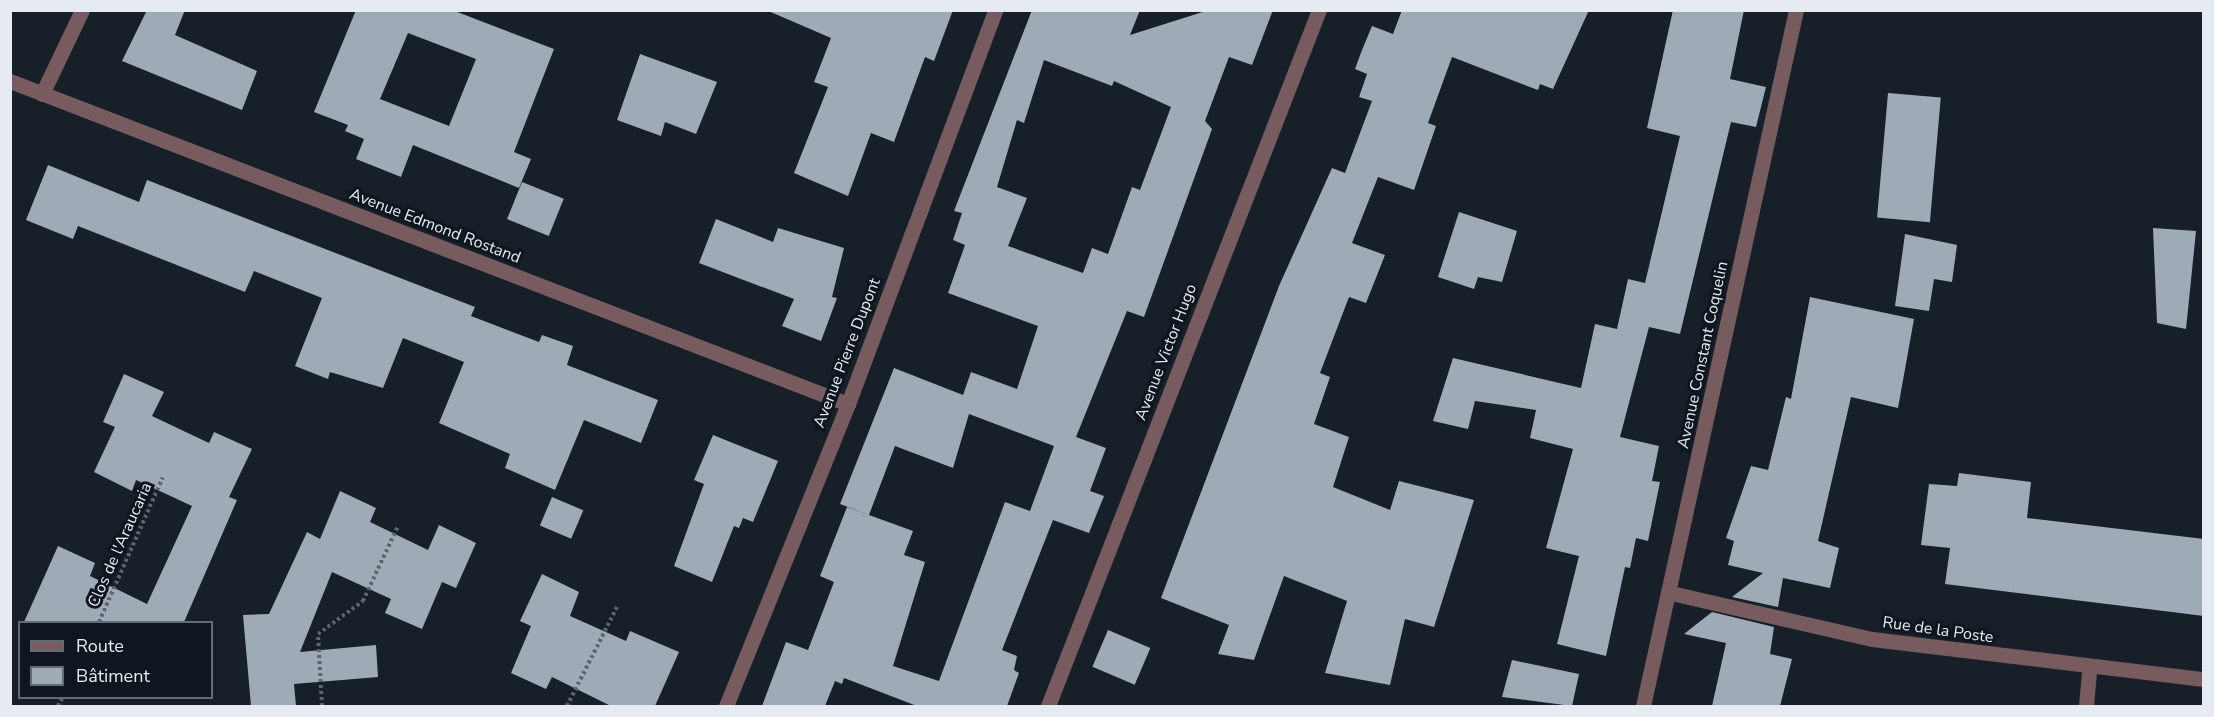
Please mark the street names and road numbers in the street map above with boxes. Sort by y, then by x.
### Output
street label: Avenue Edmond Rostand [347,184,523,268]
street label: Avenue Constant Coquelin [1674,260,1732,450]
street label: Avenue Pierre Dupont [810,276,884,430]
street label: Avenue Victor Hugo [1131,281,1201,423]
street label: Clos de l'Araucaria [84,480,156,610]
street label: Rue de la Poste [1881,613,1995,647]

